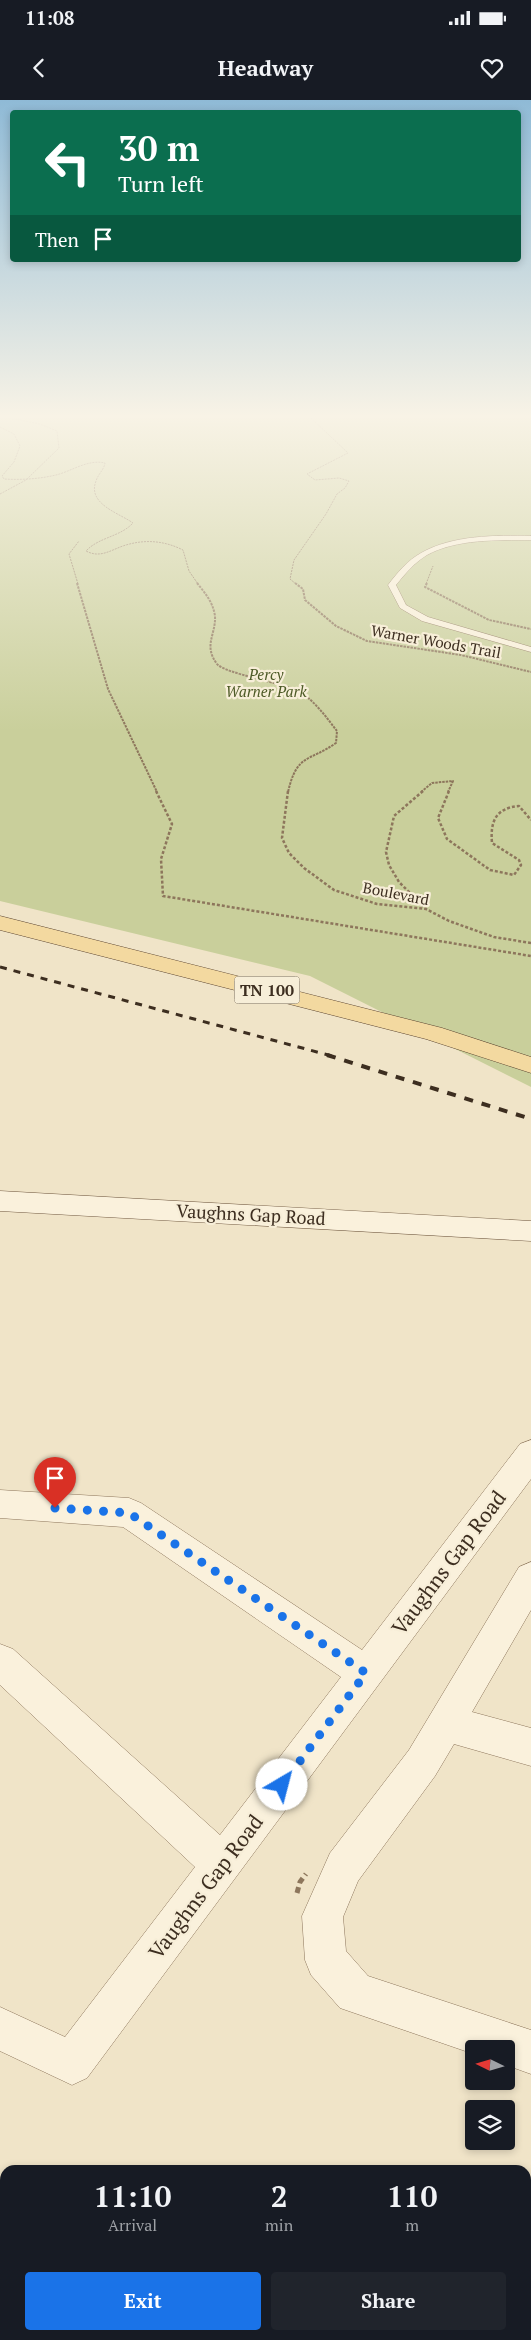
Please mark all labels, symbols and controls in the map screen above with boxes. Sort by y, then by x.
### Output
text: 11:08 [25,5,74,30]
text: Headway [218,53,313,82]
icon: back [25,54,53,82]
icon: heart [478,54,506,82]
text: 30 m [118,125,199,171]
icon: left [35,130,100,195]
text: Turn left [118,169,204,198]
icon: arrive [89,225,117,253]
text: Then [35,227,79,252]
street label: Warner Woods Trail [370,620,503,662]
park label: Percy Warner Park [225,664,307,701]
street label: Boulevard [361,877,431,909]
road number: TN 100 [234,976,300,1004]
street label: Vaughns Gap Road [176,1198,326,1230]
pin [34,1457,76,1508]
icon: arrive [41,1464,69,1492]
street label: Vaughns Gap Road [385,1484,512,1640]
position arrow [255,1758,307,1810]
street label: Vaughns Gap Road [142,1808,269,1964]
north arrow [465,2040,515,2090]
map controls [465,2040,515,2150]
button: layers [465,2100,515,2150]
text: 11:10 [93,2176,172,2216]
text: 2 [271,2176,288,2216]
text: 110 [387,2176,438,2216]
text: Arrival [108,2214,157,2236]
text: min [265,2214,293,2236]
text: m [405,2214,419,2236]
button: Exit [25,2272,261,2330]
button: Share [271,2272,506,2330]

